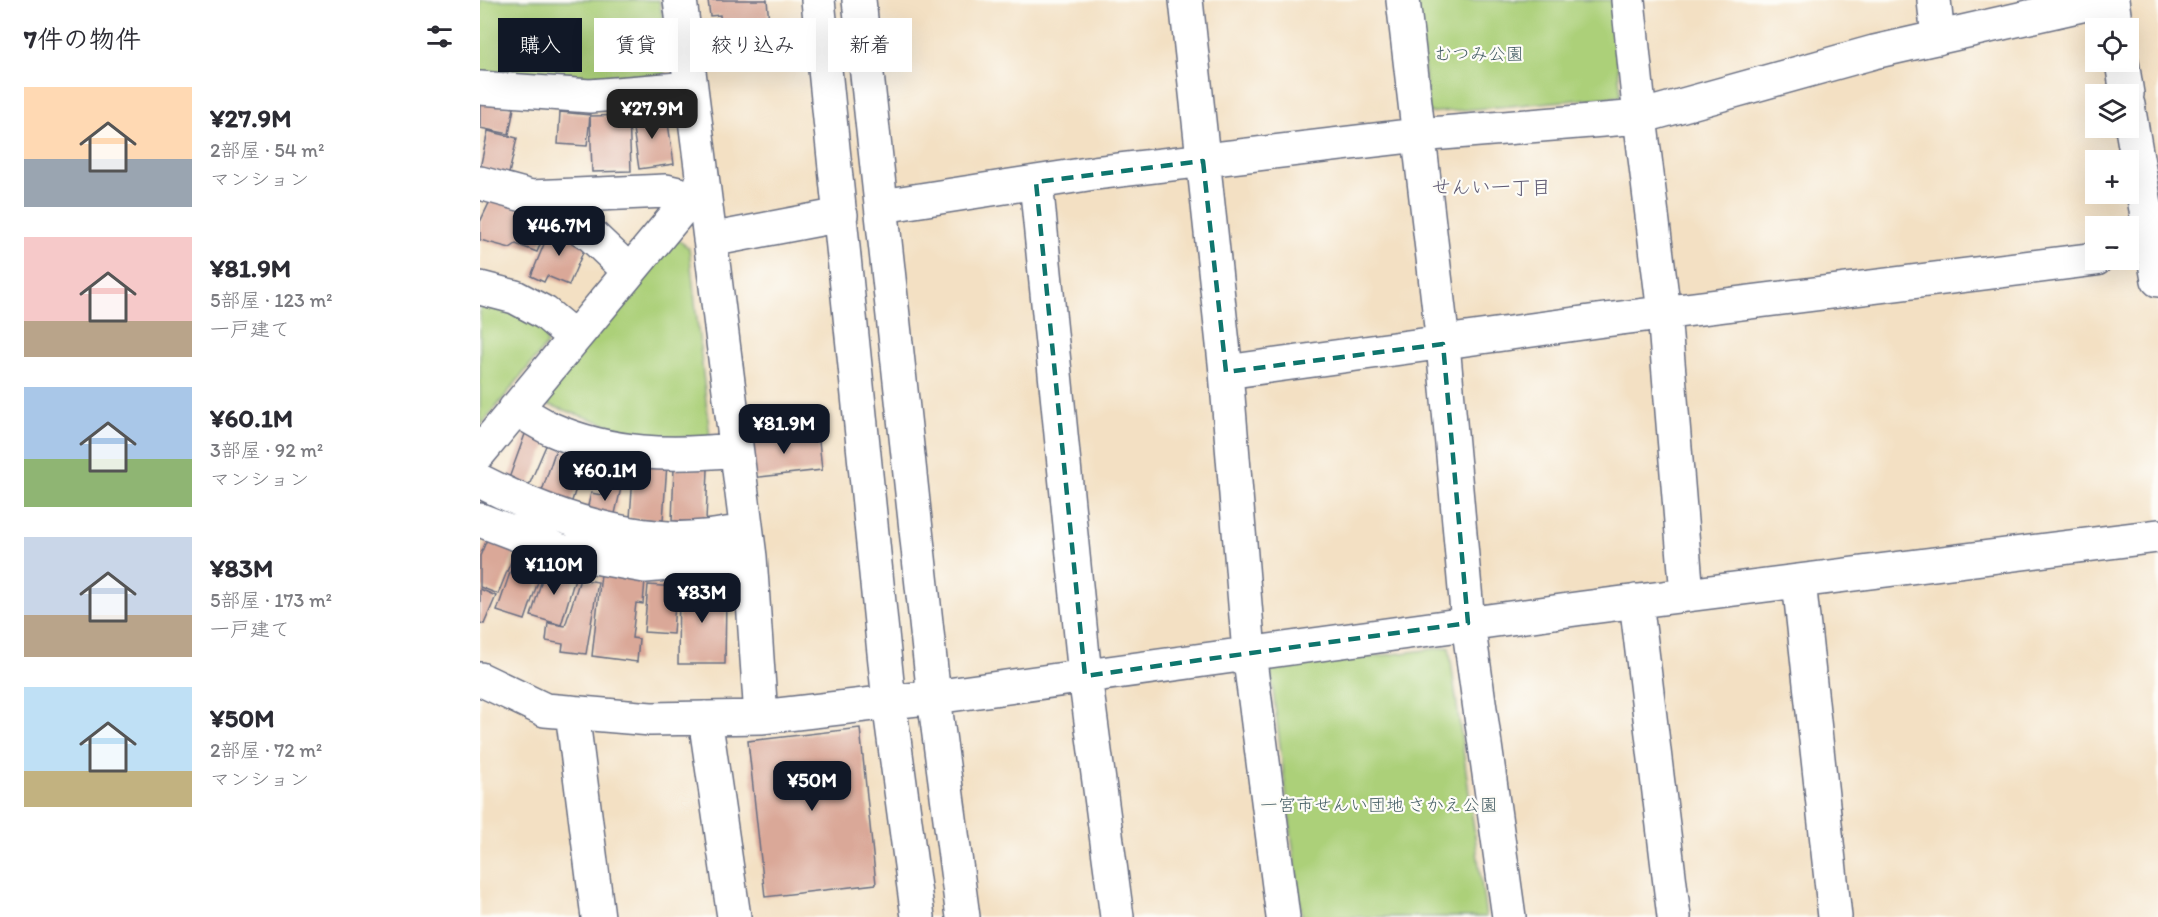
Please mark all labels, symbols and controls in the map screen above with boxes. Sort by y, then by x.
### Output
chip: 購入 [498,18,582,72]
chip: 賃貸 [594,18,678,72]
chip: 絞り込み [690,18,816,72]
chip: 新着 [828,18,912,72]
map controls [2085,18,2139,270]
button: locate [2085,18,2139,72]
icon: filters [423,20,456,53]
text: 7件の物件 [24,23,141,55]
park label: むつみ公園 [1434,43,1524,65]
button: layers [2085,84,2139,138]
pin: ¥27.9M [603,89,701,140]
text: ¥27.9M [621,96,683,120]
text: ¥27.9M [210,102,292,134]
icon: home [72,111,144,183]
text: 2部屋 · 54 m² [210,138,324,162]
button: + [2085,150,2139,204]
text: マンション [210,167,309,191]
district label: せんい一丁目 [1431,175,1551,199]
pin: ¥46.7M [510,206,608,257]
text: ¥46.7M [527,213,591,237]
button: − [2085,216,2139,270]
text: ¥81.9M [210,252,291,284]
icon: home [72,261,144,333]
text: 5部屋 · 123 m² [210,288,333,312]
text: 一戸建て [210,317,290,341]
text: ¥60.1M [210,402,293,434]
pin: ¥81.9M [735,404,833,455]
icon: home [72,411,144,483]
text: ¥81.9M [753,411,815,435]
text: 3部屋 · 92 m² [210,438,323,462]
pin: ¥60.1M [556,451,654,502]
text: ¥60.1M [573,458,637,482]
text: マンション [210,467,309,491]
pin: ¥110M [512,545,596,596]
text: ¥83M [210,552,273,584]
text: ¥110M [525,552,583,576]
icon: home [72,561,144,633]
pin: ¥83M [666,573,738,624]
text: ¥83M [678,580,726,604]
text: 5部屋 · 173 m² [210,588,332,612]
text: 一戸建て [210,617,290,641]
text: ¥50M [210,702,275,734]
icon: home [72,711,144,783]
text: 2部屋 · 72 m² [210,738,322,762]
pin: ¥50M [776,761,848,812]
text: マンション [210,767,309,791]
text: ¥50M [787,768,837,792]
park label: 一宮市せんい団地 さかえ公園 [1260,794,1498,816]

